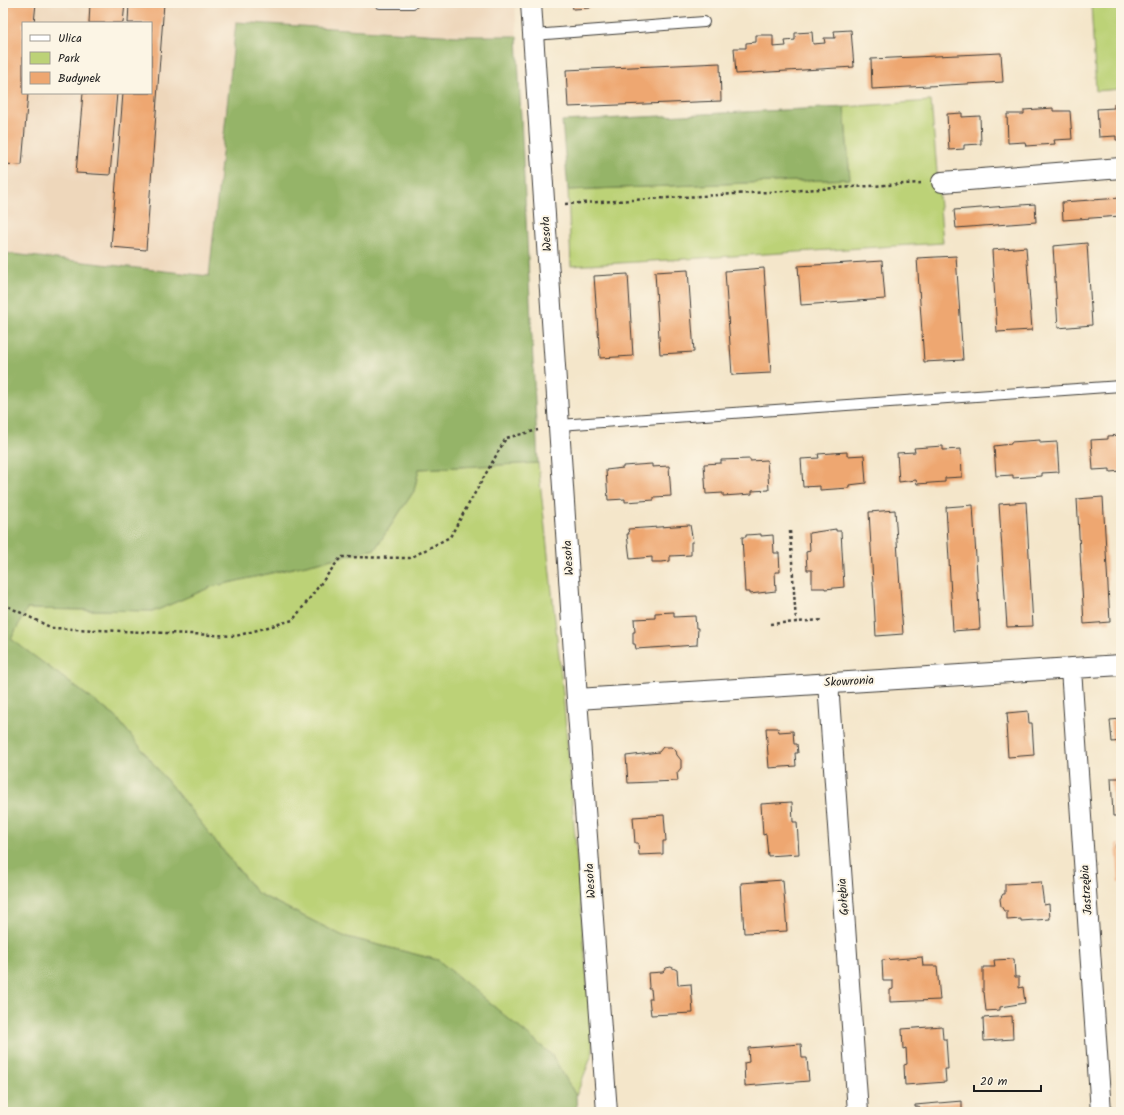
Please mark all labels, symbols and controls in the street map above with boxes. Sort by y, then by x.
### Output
legend [22,22,152,94]
text: Ulica [58,29,82,48]
text: Park [58,49,80,68]
text: Budynek [58,69,101,88]
street label: Wesoła [536,215,557,252]
street label: Wesoła [558,539,579,576]
street label: Skowronia [824,671,875,692]
street label: Wesoła [580,862,601,899]
street label: Jastrzębia [1075,864,1098,916]
street label: Gołębia [833,877,854,916]
scale bar [974,1067,1041,1093]
text: 20 m [980,1072,1008,1091]

